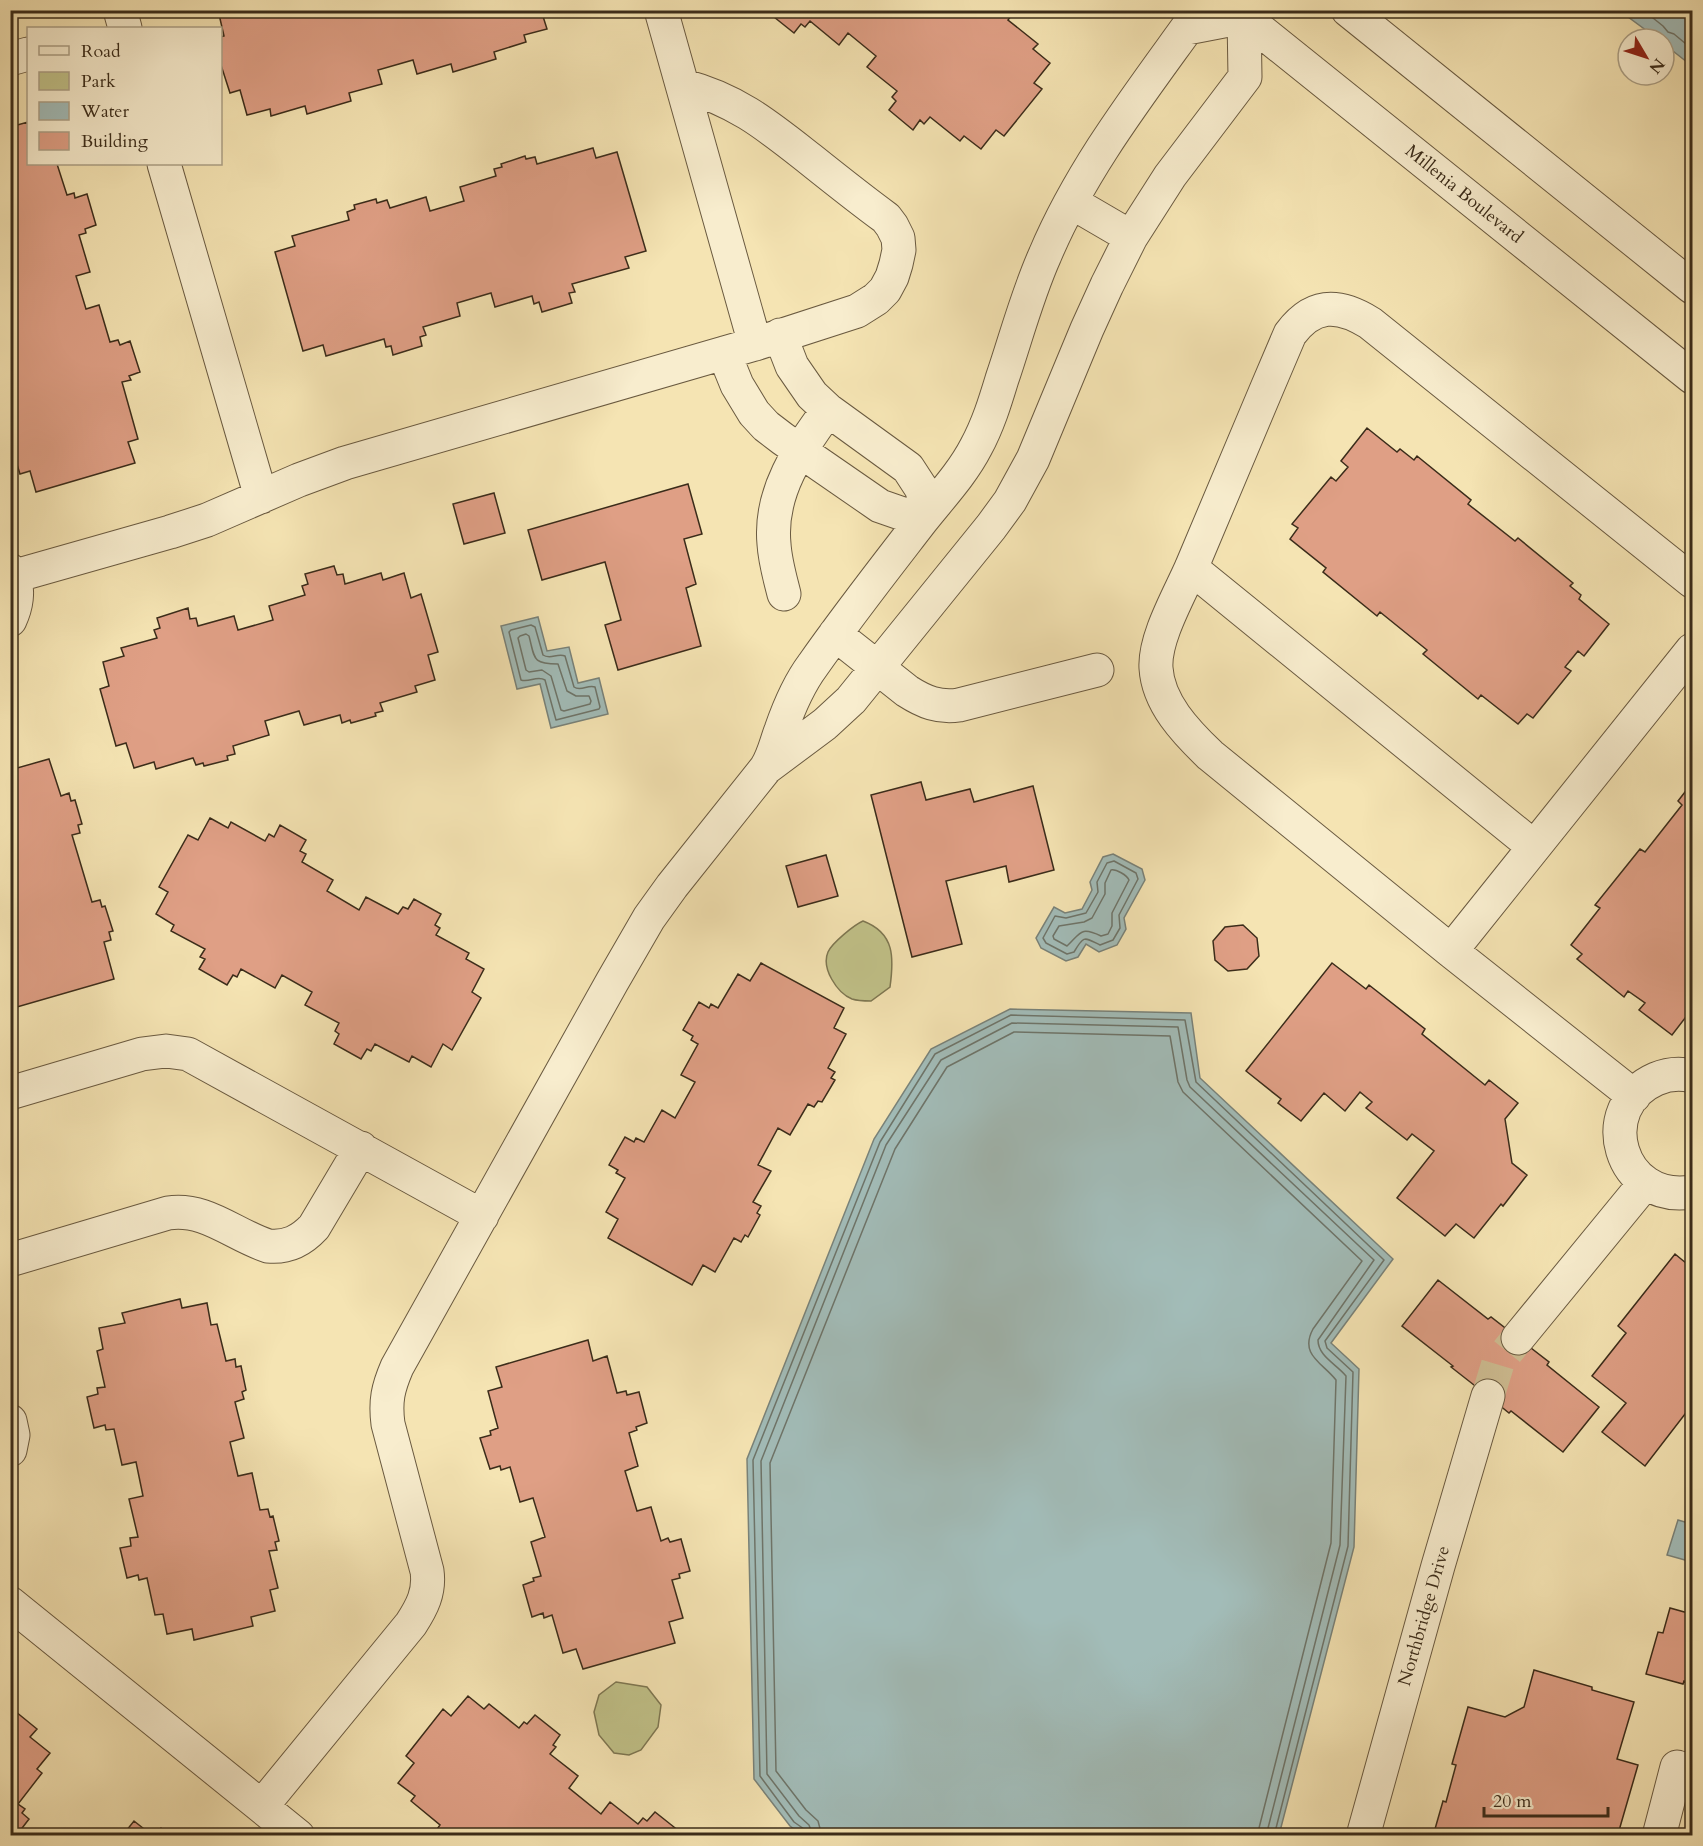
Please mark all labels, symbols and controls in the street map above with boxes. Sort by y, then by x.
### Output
legend [27,27,222,165]
north arrow [1616,27,1676,87]
text: Road [81,39,121,64]
text: N [1644,53,1670,78]
text: Park [81,69,116,94]
text: Water [80,99,130,124]
text: Building [81,129,149,154]
street label: Millenia Boulevard [1400,139,1528,250]
street label: Northbridge Drive [1392,1543,1456,1689]
scale bar [1484,1780,1608,1818]
text: 20 m [1493,1789,1532,1814]

